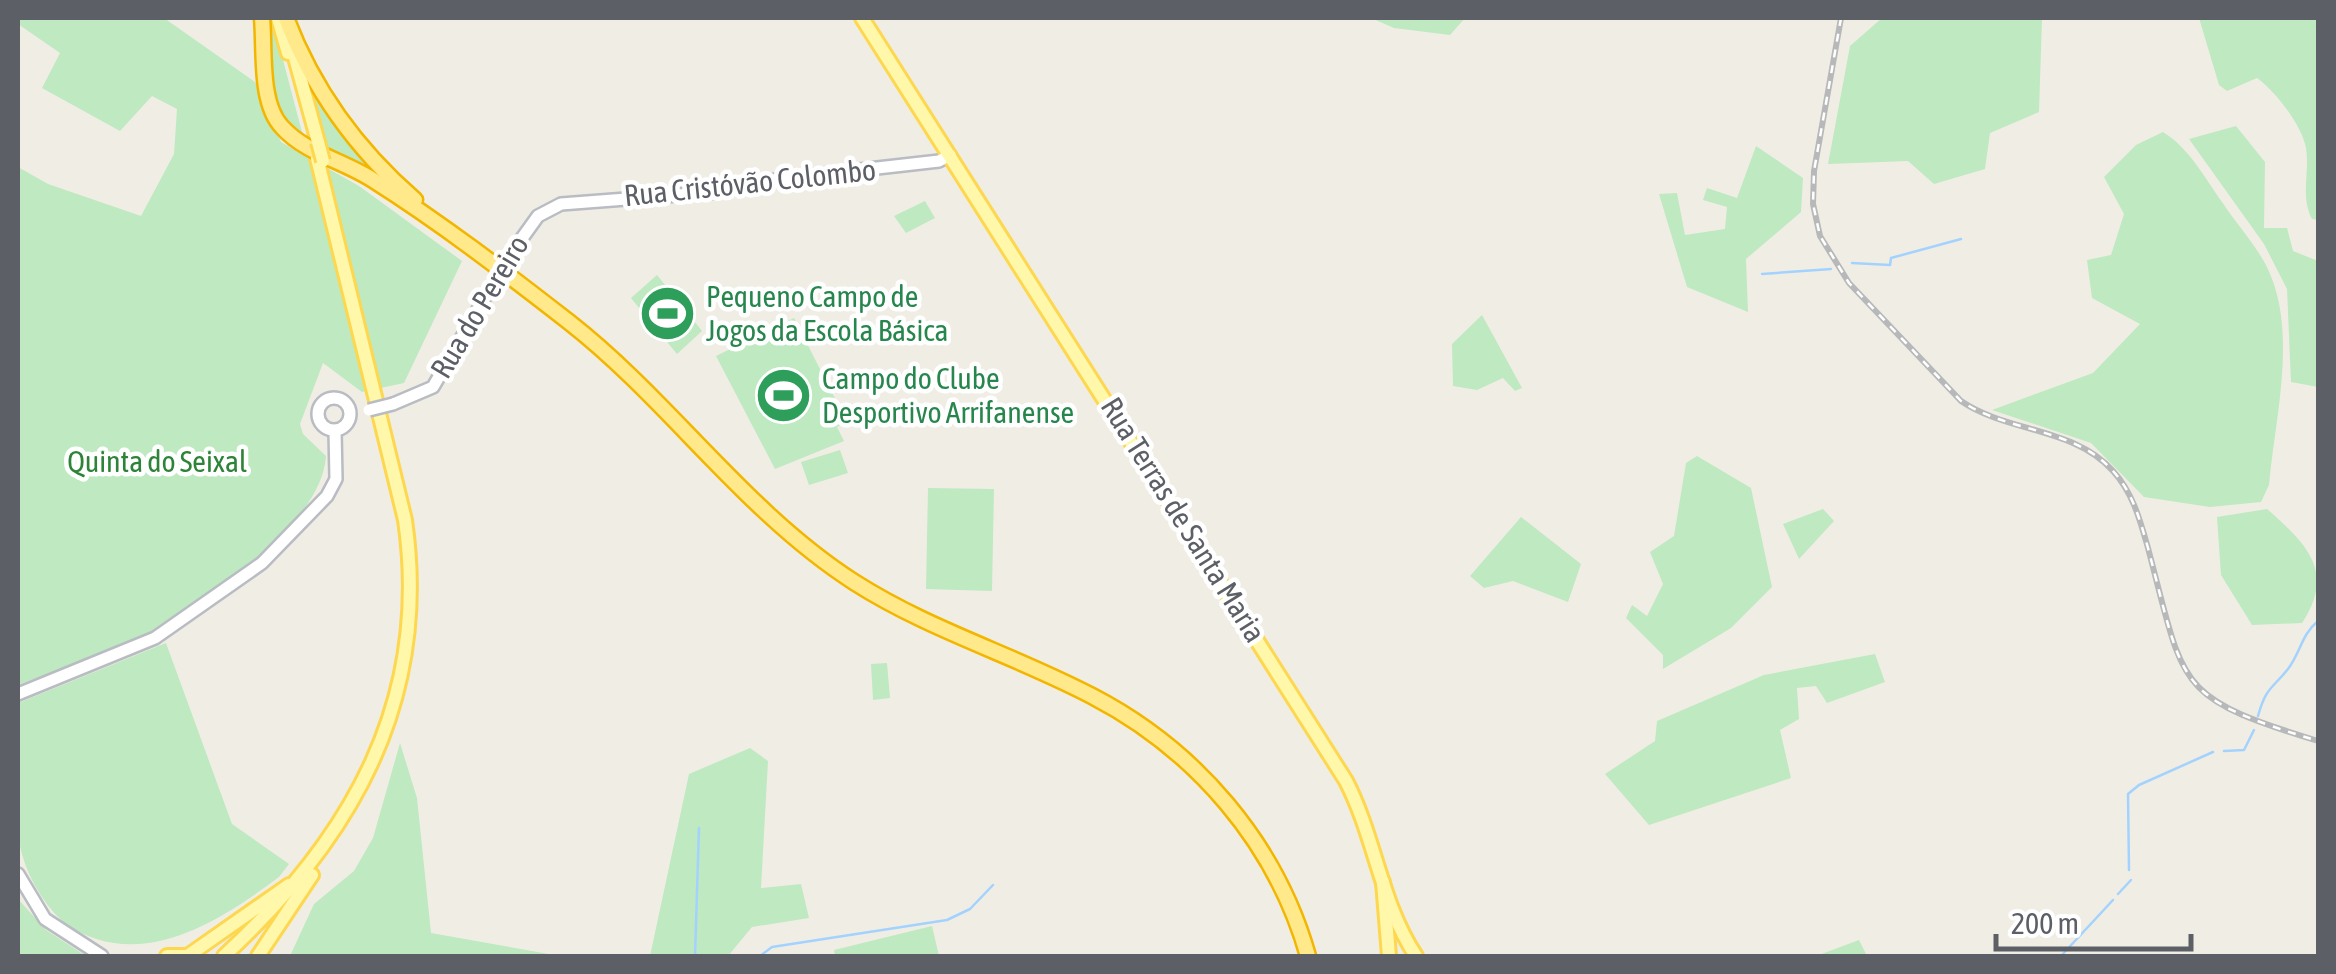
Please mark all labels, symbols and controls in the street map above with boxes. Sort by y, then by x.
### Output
street label: Rua Cristóvão Colombo [622,152,877,212]
street label: Rua do Pereiro [423,229,535,384]
place label: Pequeno Campo de Jogos da Escola Básica [706,279,948,347]
sports icon: Pequeno Campo de Jogos da Escola Básica [637,284,697,344]
place label: Campo do Clube Desportivo Arrifanense [822,361,1074,429]
sports icon: Campo do Clube Desportivo Arrifanense [753,366,813,426]
street label: Rua Terras de Santa Maria [1095,391,1273,648]
park label: Quinta do Seixal [67,444,247,478]
scale bar [1996,889,2191,951]
text: 200 m [2011,906,2079,940]

